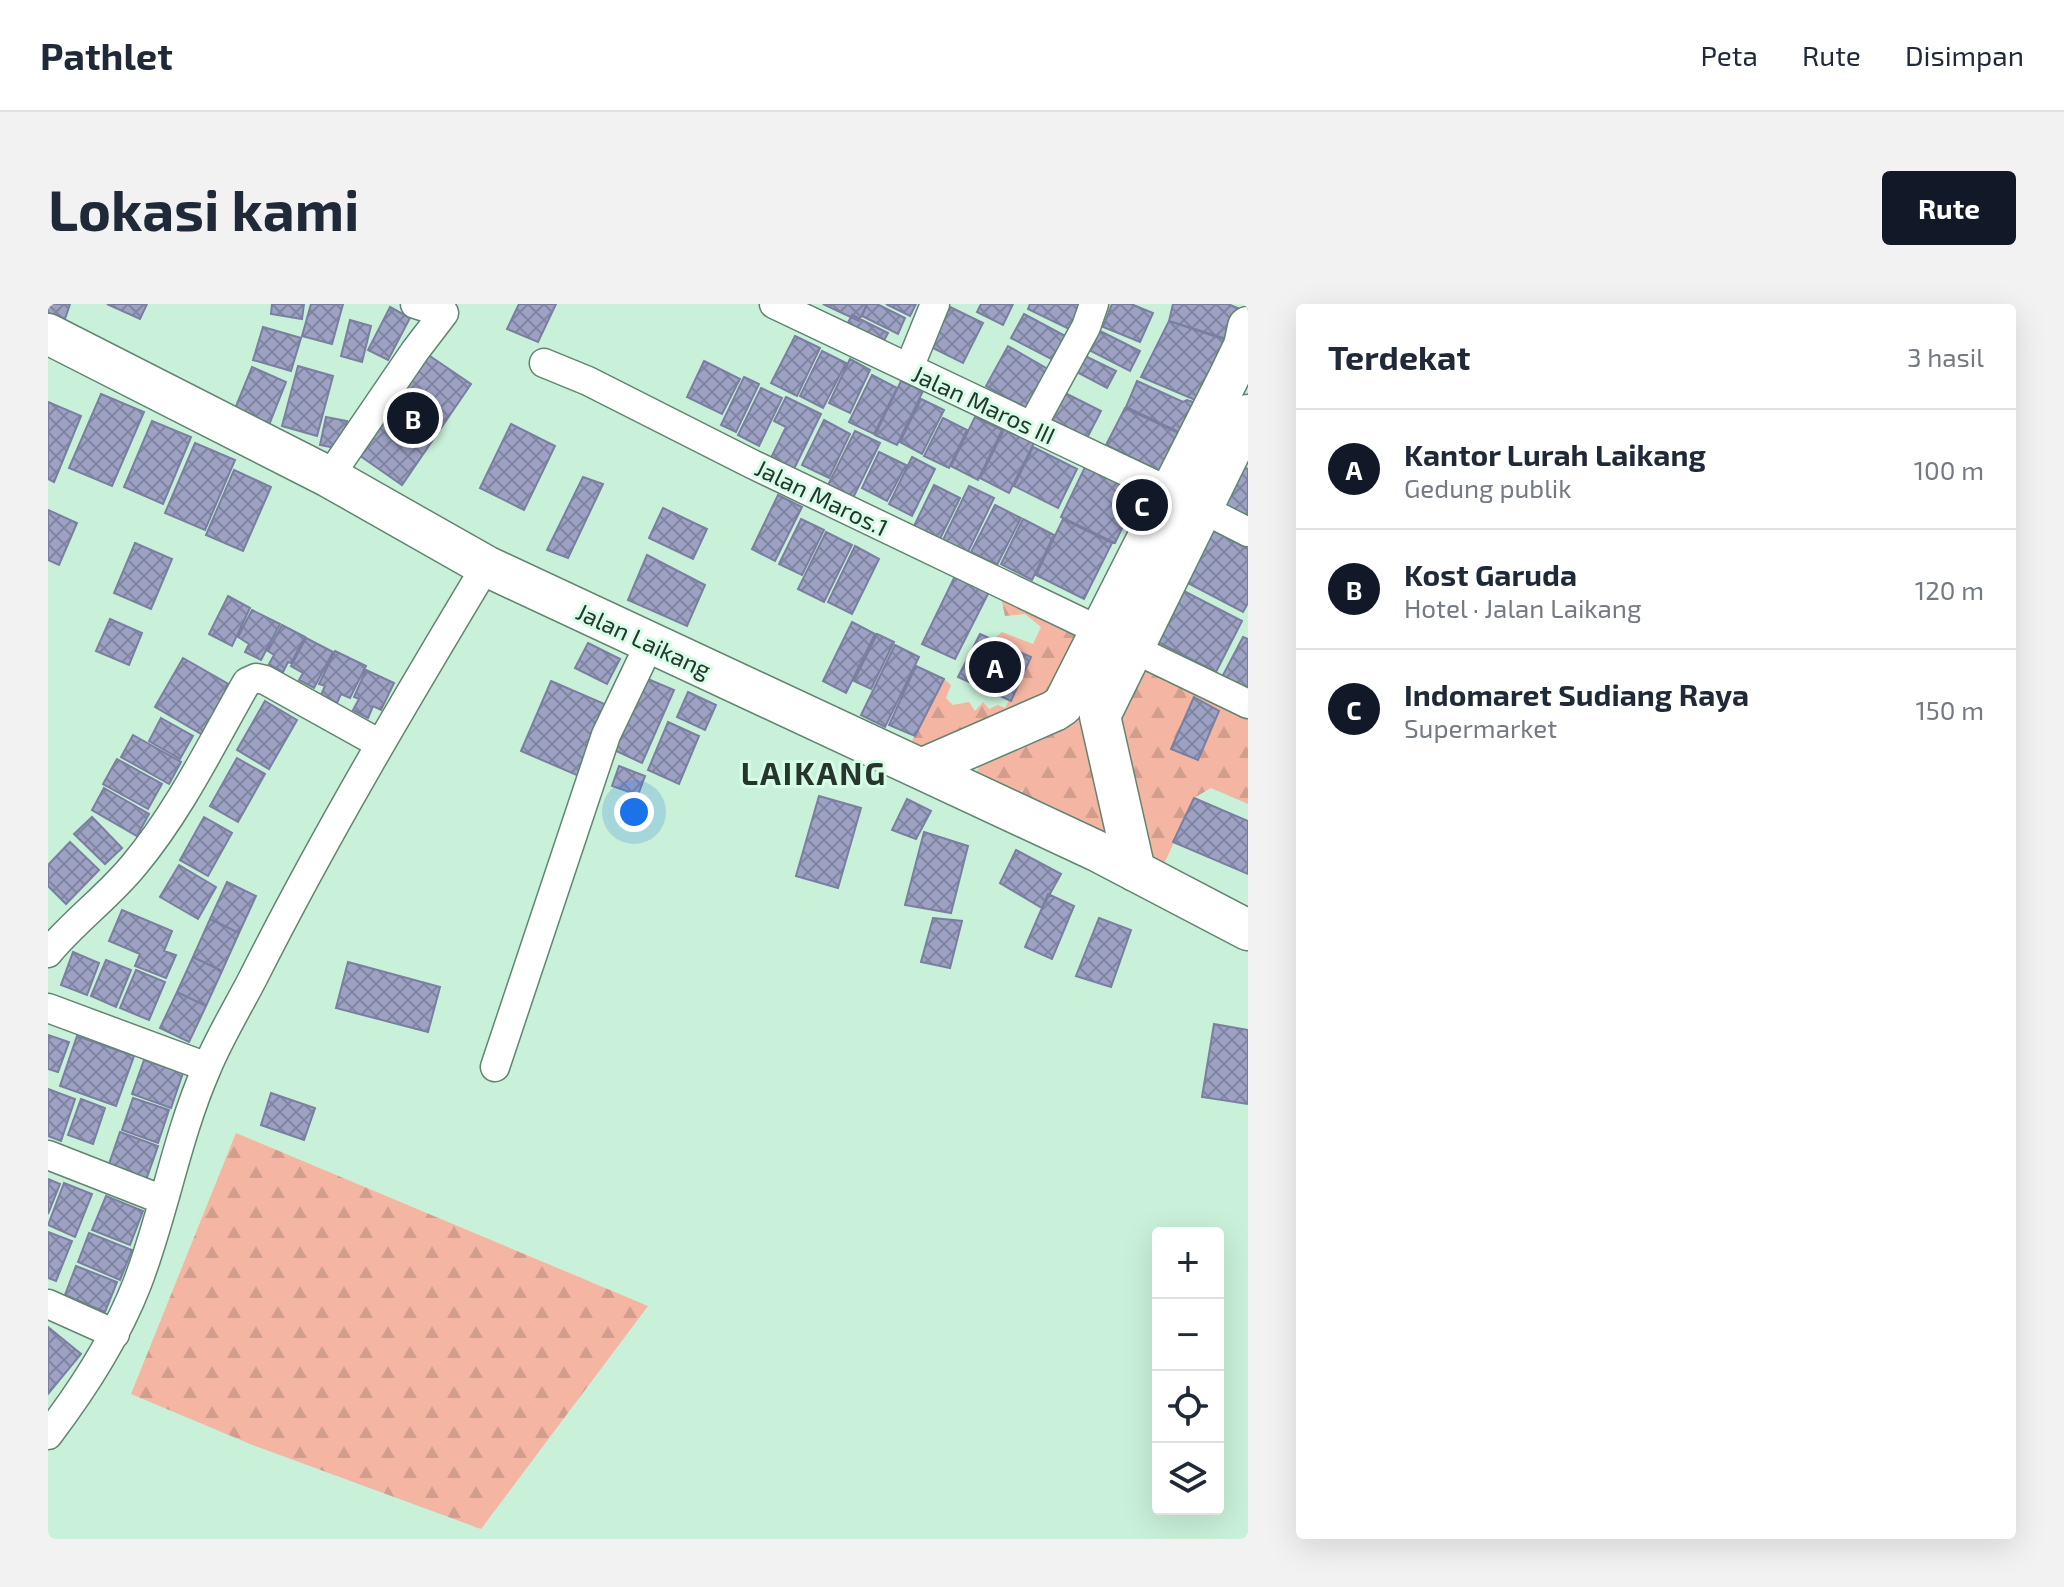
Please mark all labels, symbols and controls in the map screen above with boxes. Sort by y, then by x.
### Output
text: Pathlet [40,32,173,78]
text: Peta [1700,38,1758,72]
text: Rute [1802,38,1861,72]
text: Disimpan [1905,38,2024,72]
button: Rute [1882,171,2016,245]
text: Lokasi kami [48,175,360,242]
text: Terdekat [1328,336,1470,377]
text: 3 hasil [1907,341,1984,372]
street label: Jalan Maros III [908,358,1060,450]
pin: B [387,388,439,448]
text: Kantor Lurah Laikang [1404,436,1706,472]
street label: Jalan Maros.1 [751,452,893,542]
text: A [1346,454,1362,485]
text: 100 m [1914,454,1984,485]
text: Gedung publik [1404,472,1572,503]
pin: C [1116,475,1168,535]
text: Kost Garuda [1404,556,1577,592]
text: B [1346,574,1362,605]
text: 120 m [1915,574,1984,605]
text: Hotel · Jalan Laikang [1404,592,1641,623]
street label: Jalan Laikang [572,596,716,684]
pin: A [969,637,1021,697]
text: Indomaret Sudiang Raya [1404,676,1749,712]
text: C [1346,694,1362,725]
text: 150 m [1915,694,1984,725]
text: Supermarket [1404,712,1557,743]
district label: LAIKANG [741,753,887,791]
your location [614,792,654,832]
map controls [1152,1227,1224,1515]
button: + [1152,1227,1224,1299]
button: − [1152,1299,1224,1371]
button: locate [1152,1371,1224,1443]
button: layers [1152,1443,1224,1515]

